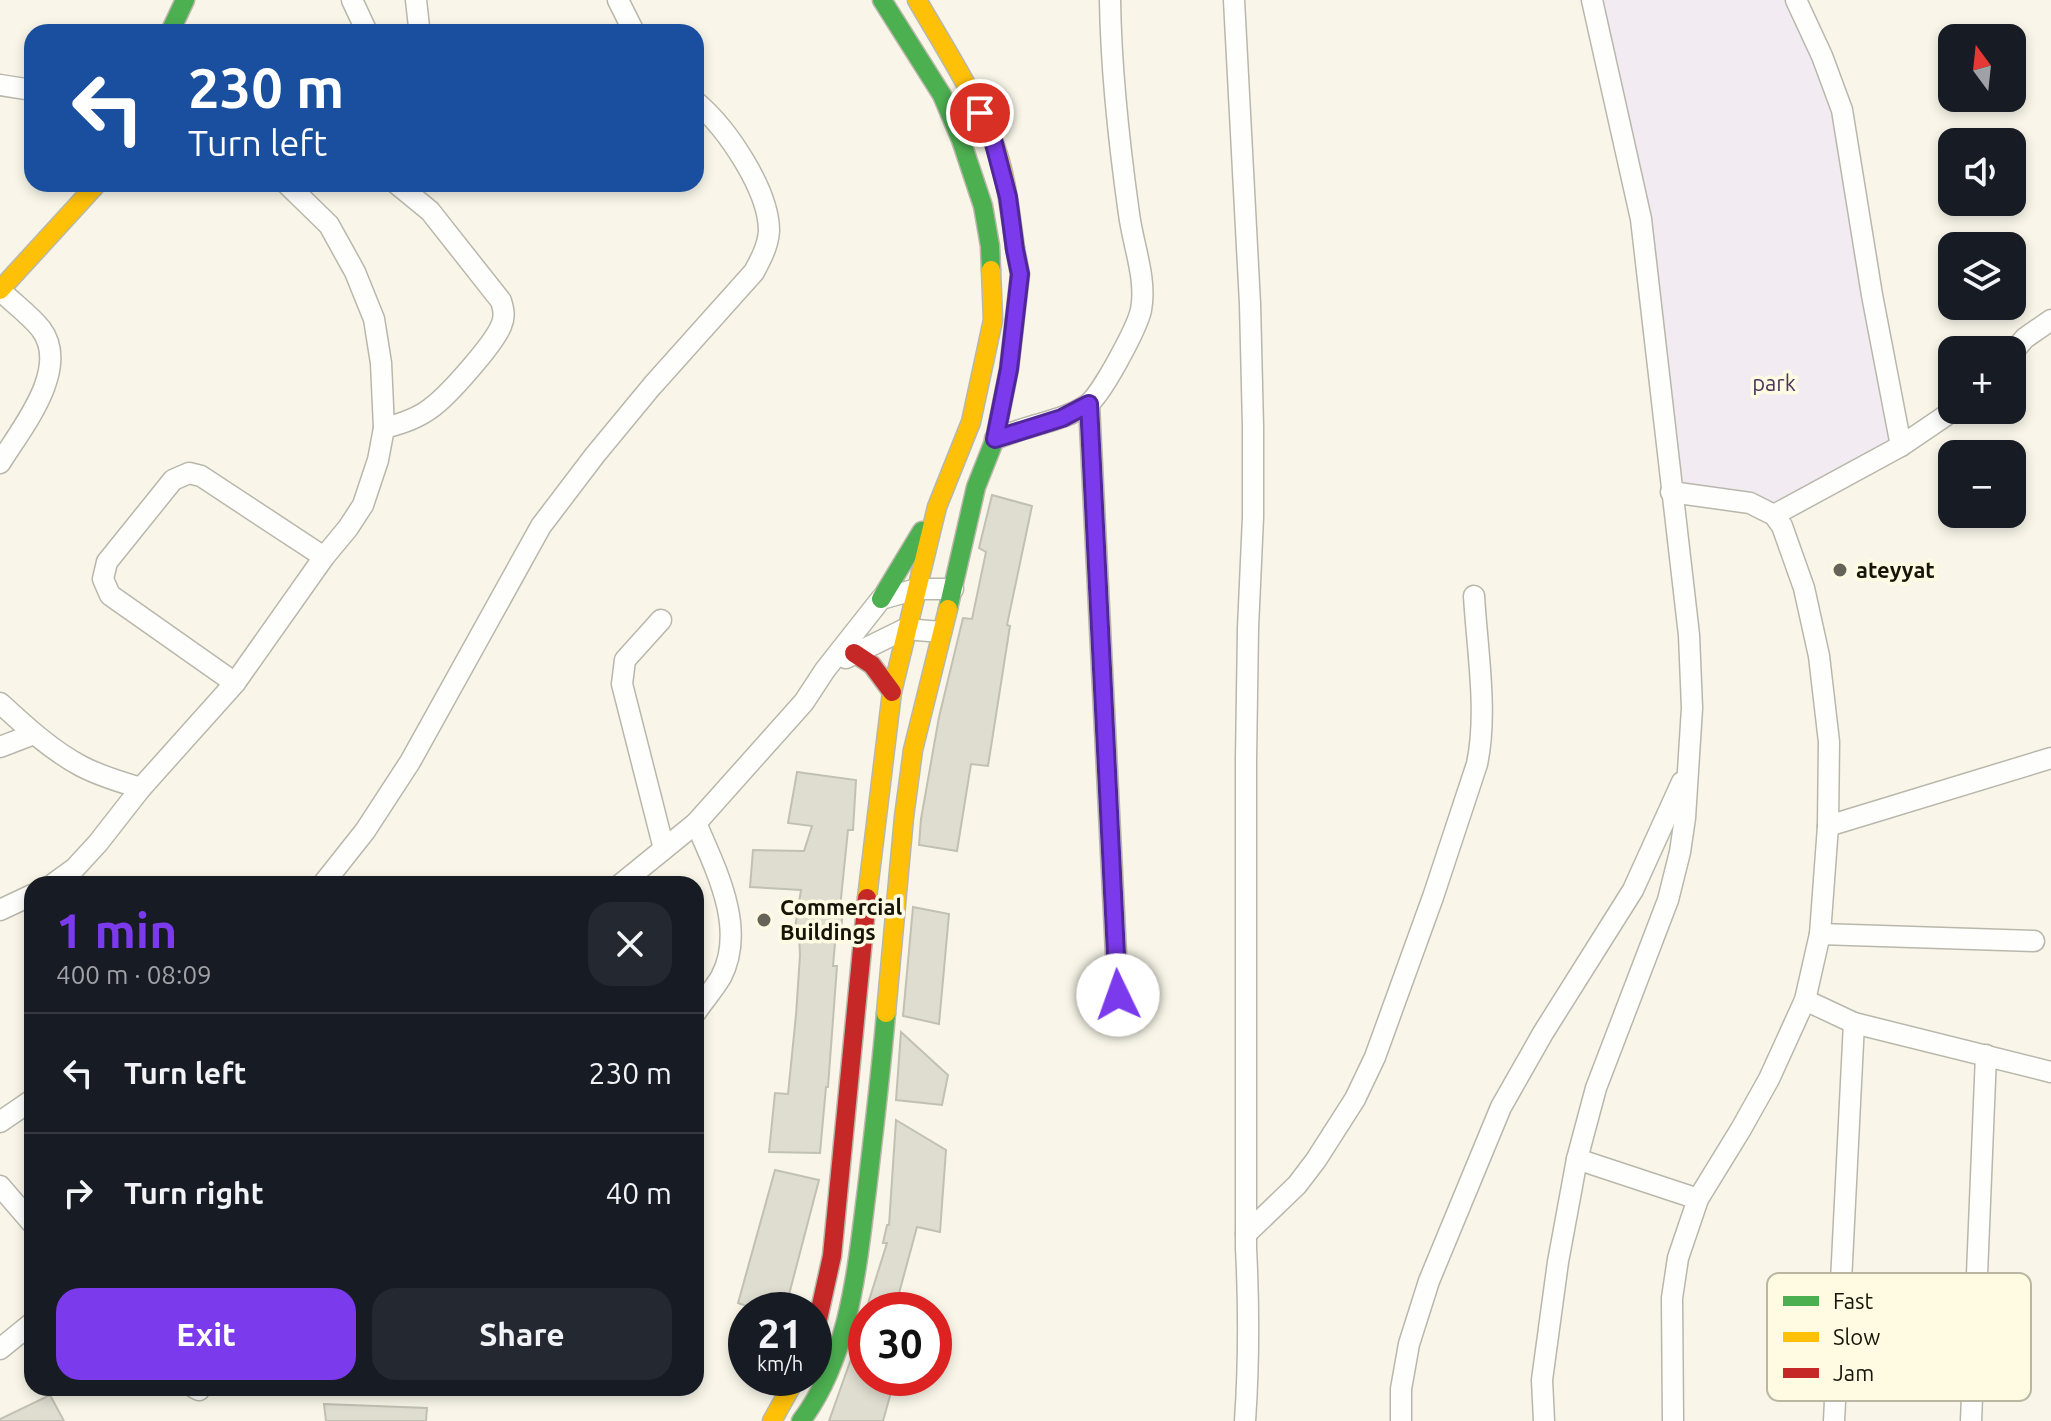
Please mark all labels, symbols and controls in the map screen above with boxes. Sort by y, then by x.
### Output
north arrow [1938,24,2026,112]
map controls [1938,24,2026,528]
icon: left [56,56,160,160]
text: 230 m [188,56,344,119]
pin [946,79,1014,147]
icon: arrive [958,91,1002,135]
text: Turn left [188,122,327,163]
button: sound [1938,128,2026,216]
button: layers [1938,232,2026,320]
button: + [1938,336,2026,424]
park label: park [1752,370,1796,395]
button: − [1938,440,2026,528]
place label: ateyyat [1856,557,1935,582]
marker: ateyyat [1831,561,1849,579]
place label: Commercial Buildings [780,894,902,944]
button: close [588,902,672,986]
text: 1 min [56,903,177,957]
marker: Commercial Buildings [755,911,773,929]
position arrow [1076,953,1160,1037]
text: 400 m · 08:09 [56,960,212,989]
icon: left [56,1051,100,1095]
text: Turn left [124,1056,246,1090]
text: 230 m [588,1056,672,1090]
icon: right [56,1171,100,1215]
text: Turn right [124,1176,264,1210]
text: 40 m [605,1176,672,1210]
legend [1767,1273,2031,1401]
button: Exit [56,1288,356,1380]
button: Share [372,1288,672,1380]
text: Fast [1833,1288,1874,1313]
speed limit sign: 30 [848,1292,952,1396]
text: 21 [757,1311,803,1356]
text: Slow [1833,1324,1880,1349]
text: km/h [757,1352,803,1375]
text: Jam [1833,1360,1874,1385]

